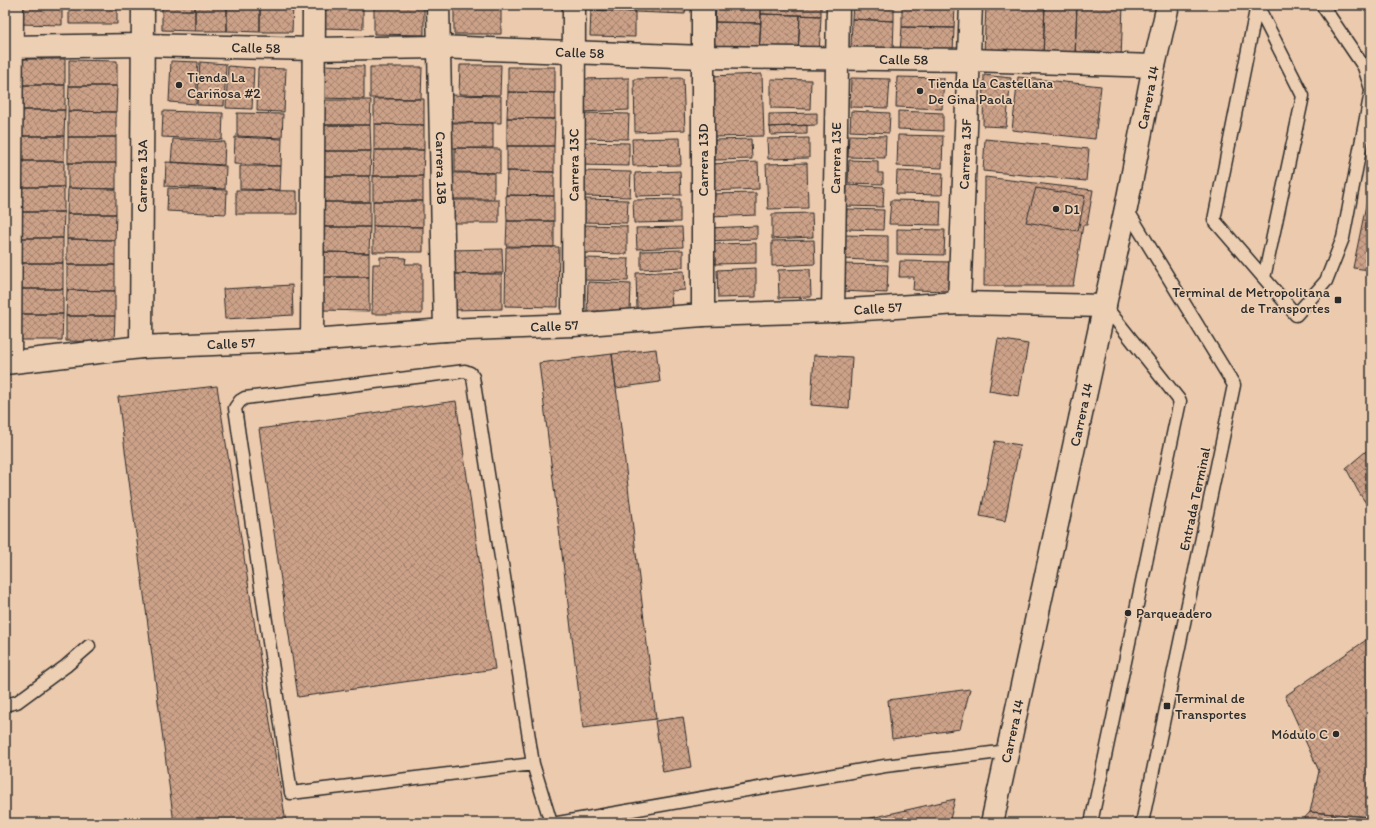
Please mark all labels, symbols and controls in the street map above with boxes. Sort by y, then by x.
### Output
street label: Calle 58 [231,39,281,57]
street label: Calle 58 [555,43,605,62]
street label: Calle 58 [879,50,929,68]
street label: Carrera 14 [1133,64,1162,131]
place label: Tienda La Cariñosa #2 [187,69,261,102]
place label: Tienda La Castellana De Gina Paola [928,75,1053,108]
marker: Tienda La Cariñosa #2 [174,80,184,90]
marker: Tienda La Castellana De Gina Paola [915,86,925,96]
street label: Carrera 13F [955,117,975,190]
street label: Carrera 13E [826,122,845,194]
street label: Carrera 13D [695,123,712,197]
street label: Carrera 13C [565,128,582,202]
street label: Carrera 13B [432,131,451,205]
street label: Carrera 13A [133,139,151,213]
place label: D1 [1064,201,1080,218]
marker: D1 [1051,204,1061,214]
place label: Terminal de Metropolitana de Transportes [1172,284,1331,317]
marker: Terminal de Metropolitana de Transportes [1333,295,1343,305]
street label: Calle 57 [853,298,903,318]
street label: Calle 57 [530,316,579,335]
street label: Calle 57 [206,334,256,353]
street label: Carrera 14 [1066,381,1096,448]
street label: Entrada Terminal [1176,446,1214,552]
place label: Parqueadero [1136,605,1212,622]
marker: Parqueadero [1123,608,1133,618]
place label: Terminal de Transportes [1175,690,1247,723]
street label: Carrera 14 [997,697,1027,765]
marker: Terminal de Transportes [1162,701,1172,711]
place label: Módulo C [1271,726,1328,743]
marker: Módulo C [1331,729,1341,739]

